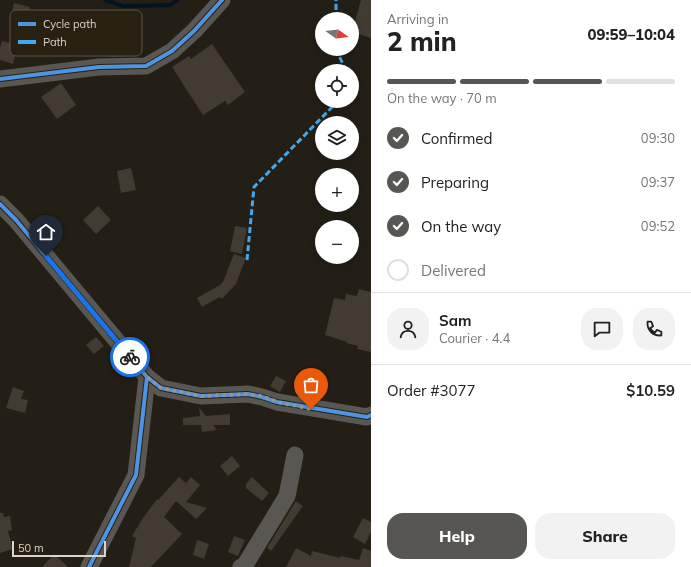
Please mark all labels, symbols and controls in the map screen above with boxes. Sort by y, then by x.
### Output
legend [10,10,142,56]
text: Arriving in [387,11,449,27]
north arrow [315,12,359,56]
map controls [315,12,359,264]
text: Cycle path [43,17,96,31]
text: 2 min [387,25,457,58]
text: 09:59–10:04 [588,25,675,44]
text: Path [43,35,67,49]
button: locate [315,64,359,108]
text: On the way · 70 m [387,90,497,106]
button: layers [315,116,359,160]
icon: check [387,127,409,149]
text: Confirmed [421,129,492,148]
text: 09:30 [641,130,675,146]
button: + [315,168,359,212]
icon: check [387,171,409,193]
text: Preparing [421,173,489,192]
text: 09:37 [641,174,675,190]
pin [29,215,63,256]
icon: check [387,215,409,237]
text: On the way [421,217,501,236]
text: 09:52 [641,218,675,234]
button: − [315,220,359,264]
icon: home [35,221,57,243]
text: Delivered [421,261,486,280]
button: person [387,308,429,350]
button: chat [581,308,623,350]
button: phone [633,308,675,350]
text: Sam [439,311,471,330]
text: Courier · 4.4 [439,330,510,346]
courier [110,337,150,377]
icon: bike [119,346,141,368]
pin [294,368,328,409]
icon: bag [300,374,322,396]
text: Order #3077 [387,381,475,400]
text: $10.59 [626,381,675,400]
button: Help [387,513,527,559]
button: Share [535,513,675,559]
scale bar [12,539,106,558]
text: 50 m [18,541,44,555]

